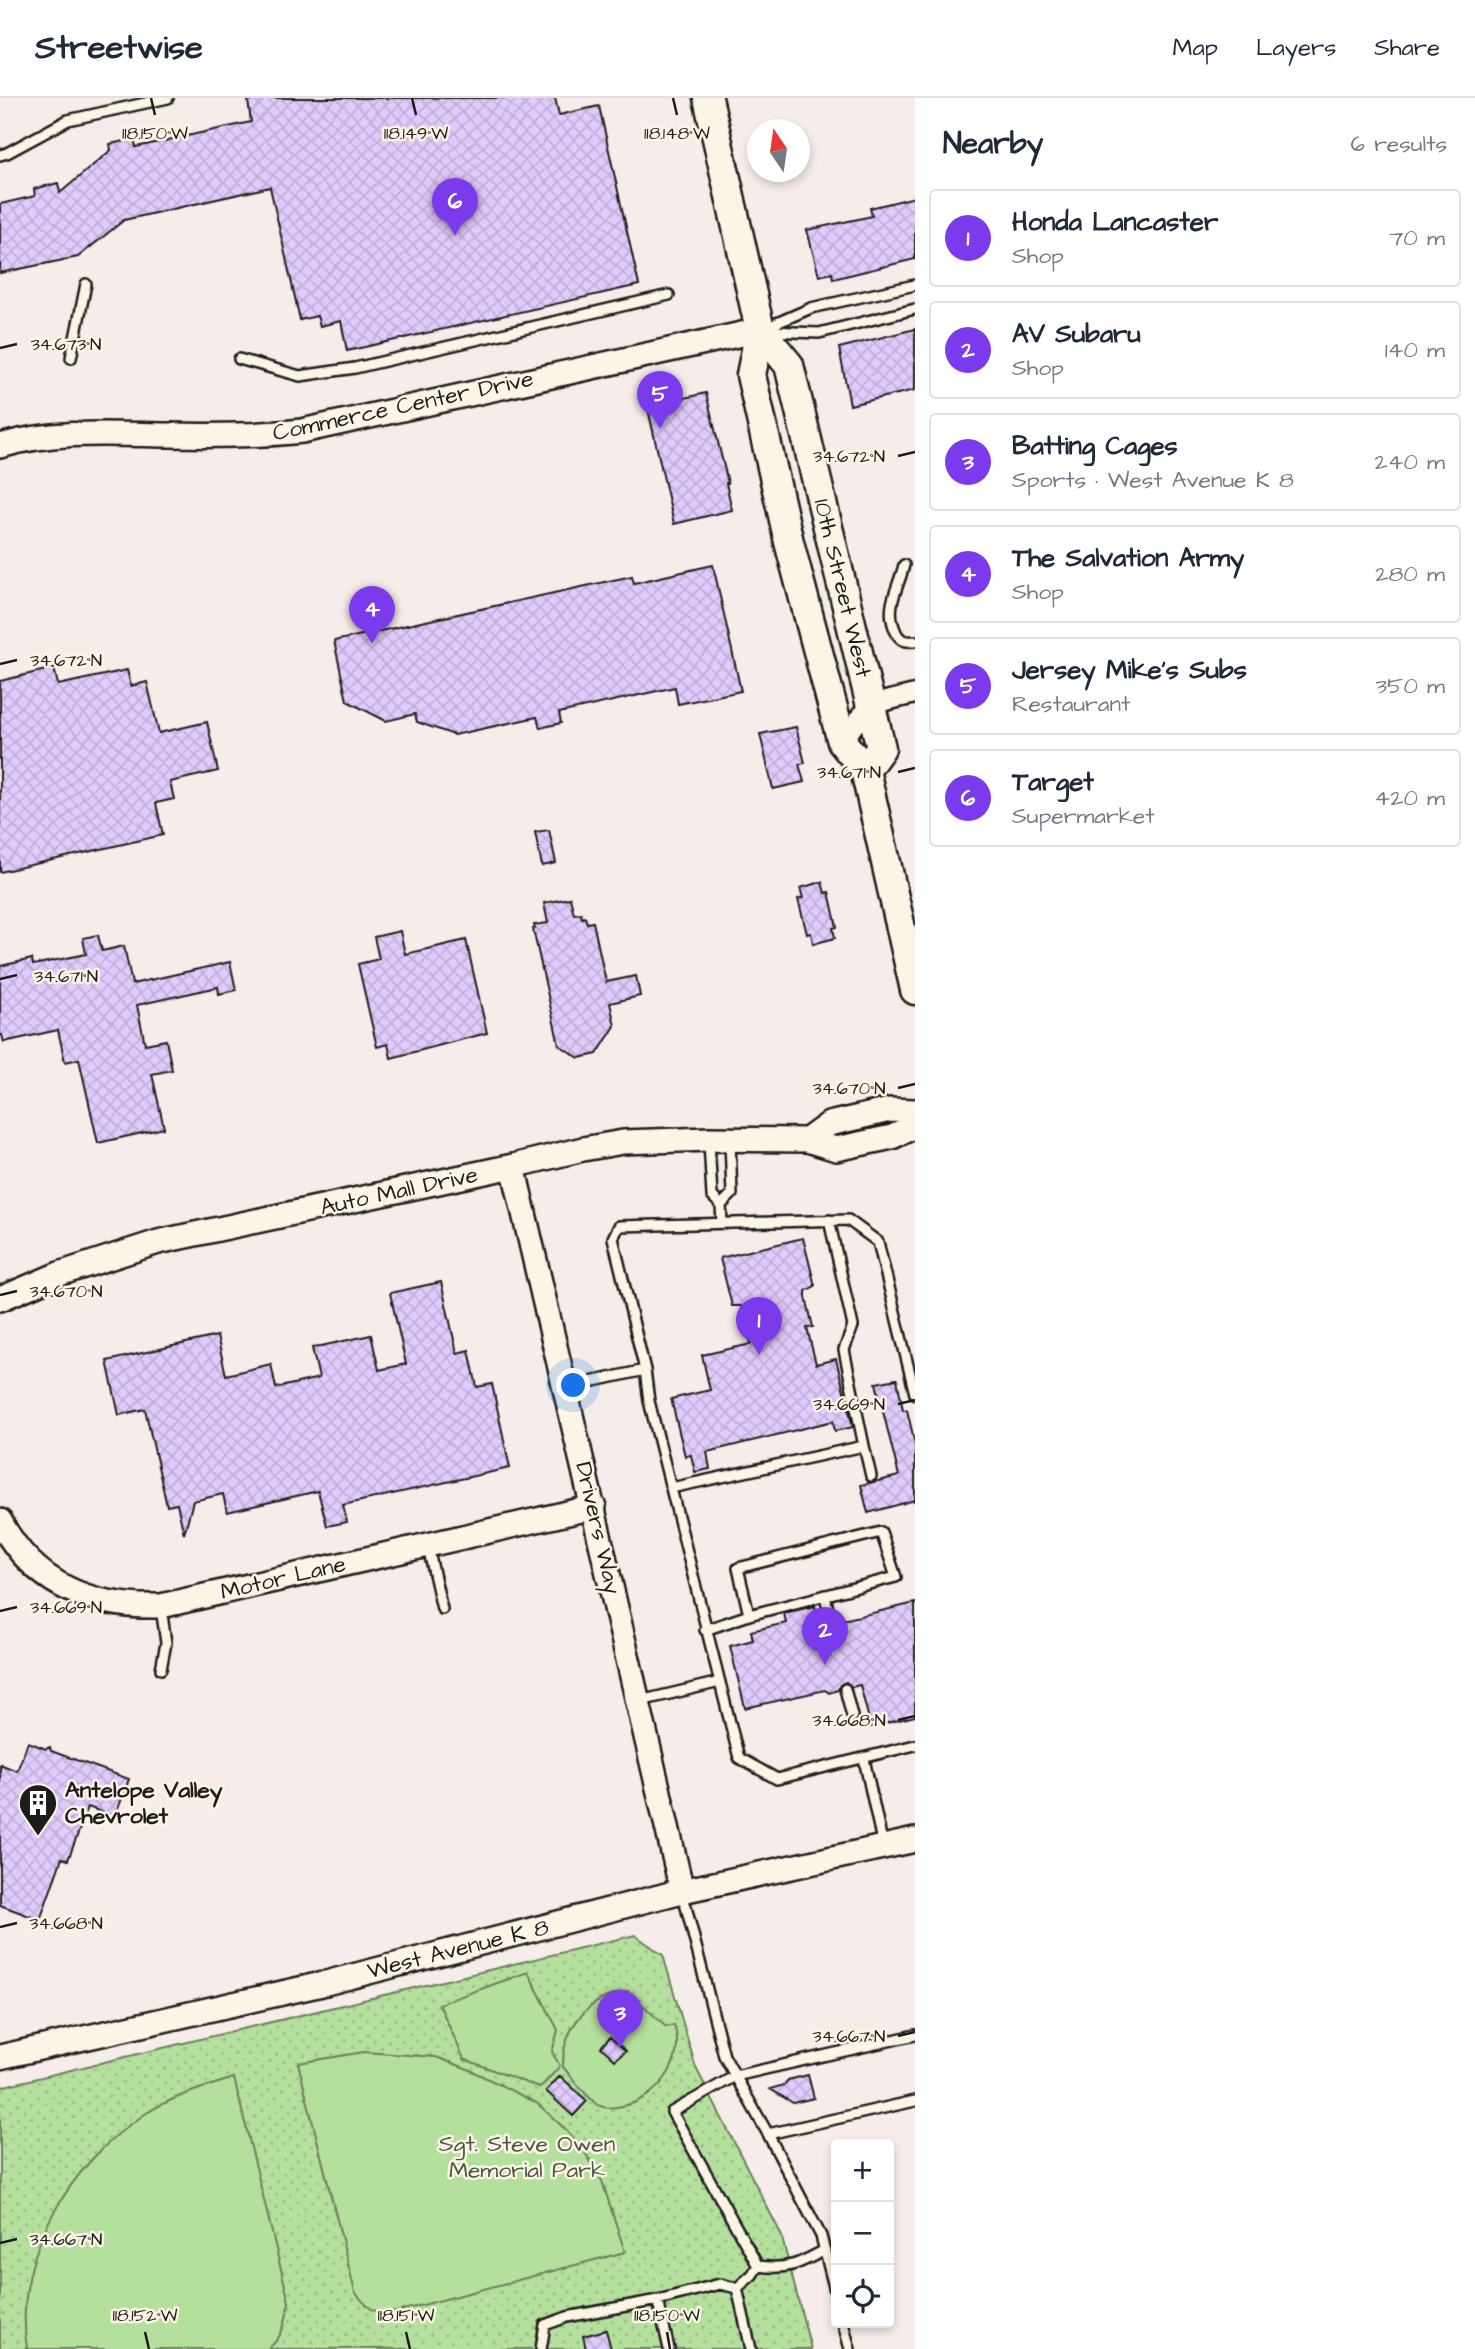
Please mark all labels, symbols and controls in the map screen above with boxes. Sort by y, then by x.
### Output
text: Streetwise [35,25,203,71]
text: Map [1173,31,1218,65]
text: Layers [1256,31,1336,65]
text: Share [1374,31,1440,65]
north arrow [747,119,810,182]
text: 118.150°W [122,121,188,146]
text: 118.149°W [384,121,448,146]
text: 118.148°W [644,121,710,146]
text: Nearby [943,123,1043,165]
text: 6 results [1351,128,1447,160]
pin: 6 [432,178,478,236]
text: Honda Lancaster [1012,204,1218,240]
text: 1 [967,222,969,254]
text: 70 m [1389,222,1445,254]
text: Shop [1012,240,1064,272]
text: AV Subaru [1012,316,1141,352]
text: 34.673°N [31,332,101,357]
text: 2 [961,334,975,366]
text: 140 m [1385,334,1445,366]
text: Shop [1012,352,1064,384]
street label: Commerce Center Drive [270,363,536,449]
pin: 5 [637,371,683,429]
text: Batting Cages [1012,428,1178,464]
text: 34.672°N [813,444,885,469]
text: 3 [962,446,974,478]
text: 240 m [1375,446,1445,478]
text: Sports · West Avenue K 8 [1012,464,1294,496]
street label: 10th Street West [806,496,880,681]
text: The Salvation Army [1012,540,1244,576]
text: 4 [960,558,976,590]
text: 280 m [1375,558,1445,590]
text: Shop [1012,576,1064,608]
pin: 4 [349,586,395,644]
text: 34.672°N [30,648,102,673]
text: Jersey Mike's Subs [1012,652,1247,688]
text: 5 [960,670,976,702]
text: 350 m [1375,670,1445,702]
text: Restaurant [1012,688,1130,720]
text: 34.671°N [817,760,881,785]
text: Target [1012,764,1094,800]
text: 6 [961,782,975,814]
text: 420 m [1375,782,1445,814]
text: Supermarket [1012,800,1155,832]
text: 34.671°N [34,964,98,989]
text: 34.670°N [813,1076,885,1101]
street label: Auto Mall Drive [317,1159,481,1223]
text: 34.670°N [30,1279,102,1304]
pin: 1 [736,1297,782,1355]
your location [556,1368,590,1402]
text: 34.669°N [813,1392,885,1417]
street label: Drivers Way [566,1459,629,1598]
street label: Motor Lane [217,1548,349,1608]
text: 34.669°N [30,1595,102,1620]
pin: 2 [802,1607,848,1665]
text: 34.668°N [812,1708,886,1733]
place label: Antelope Valley Chevrolet [65,1774,223,1832]
building icon: Antelope Valley Chevrolet [17,1782,59,1837]
text: 34.668°N [29,1911,103,1936]
street label: West Avenue K 8 [364,1911,552,1987]
pin: 3 [597,1990,643,2048]
text: 34.667°N [813,2024,885,2049]
park label: Sgt. Steve Owen Memorial Park [439,2128,615,2186]
map controls [831,2139,894,2328]
button: + [831,2139,894,2202]
button: − [831,2202,894,2265]
text: 34.667°N [30,2227,102,2252]
button: locate [831,2265,894,2328]
text: 118.152°W [112,2303,178,2328]
text: 118.151°W [377,2303,435,2328]
text: 118.150°W [634,2303,700,2328]

